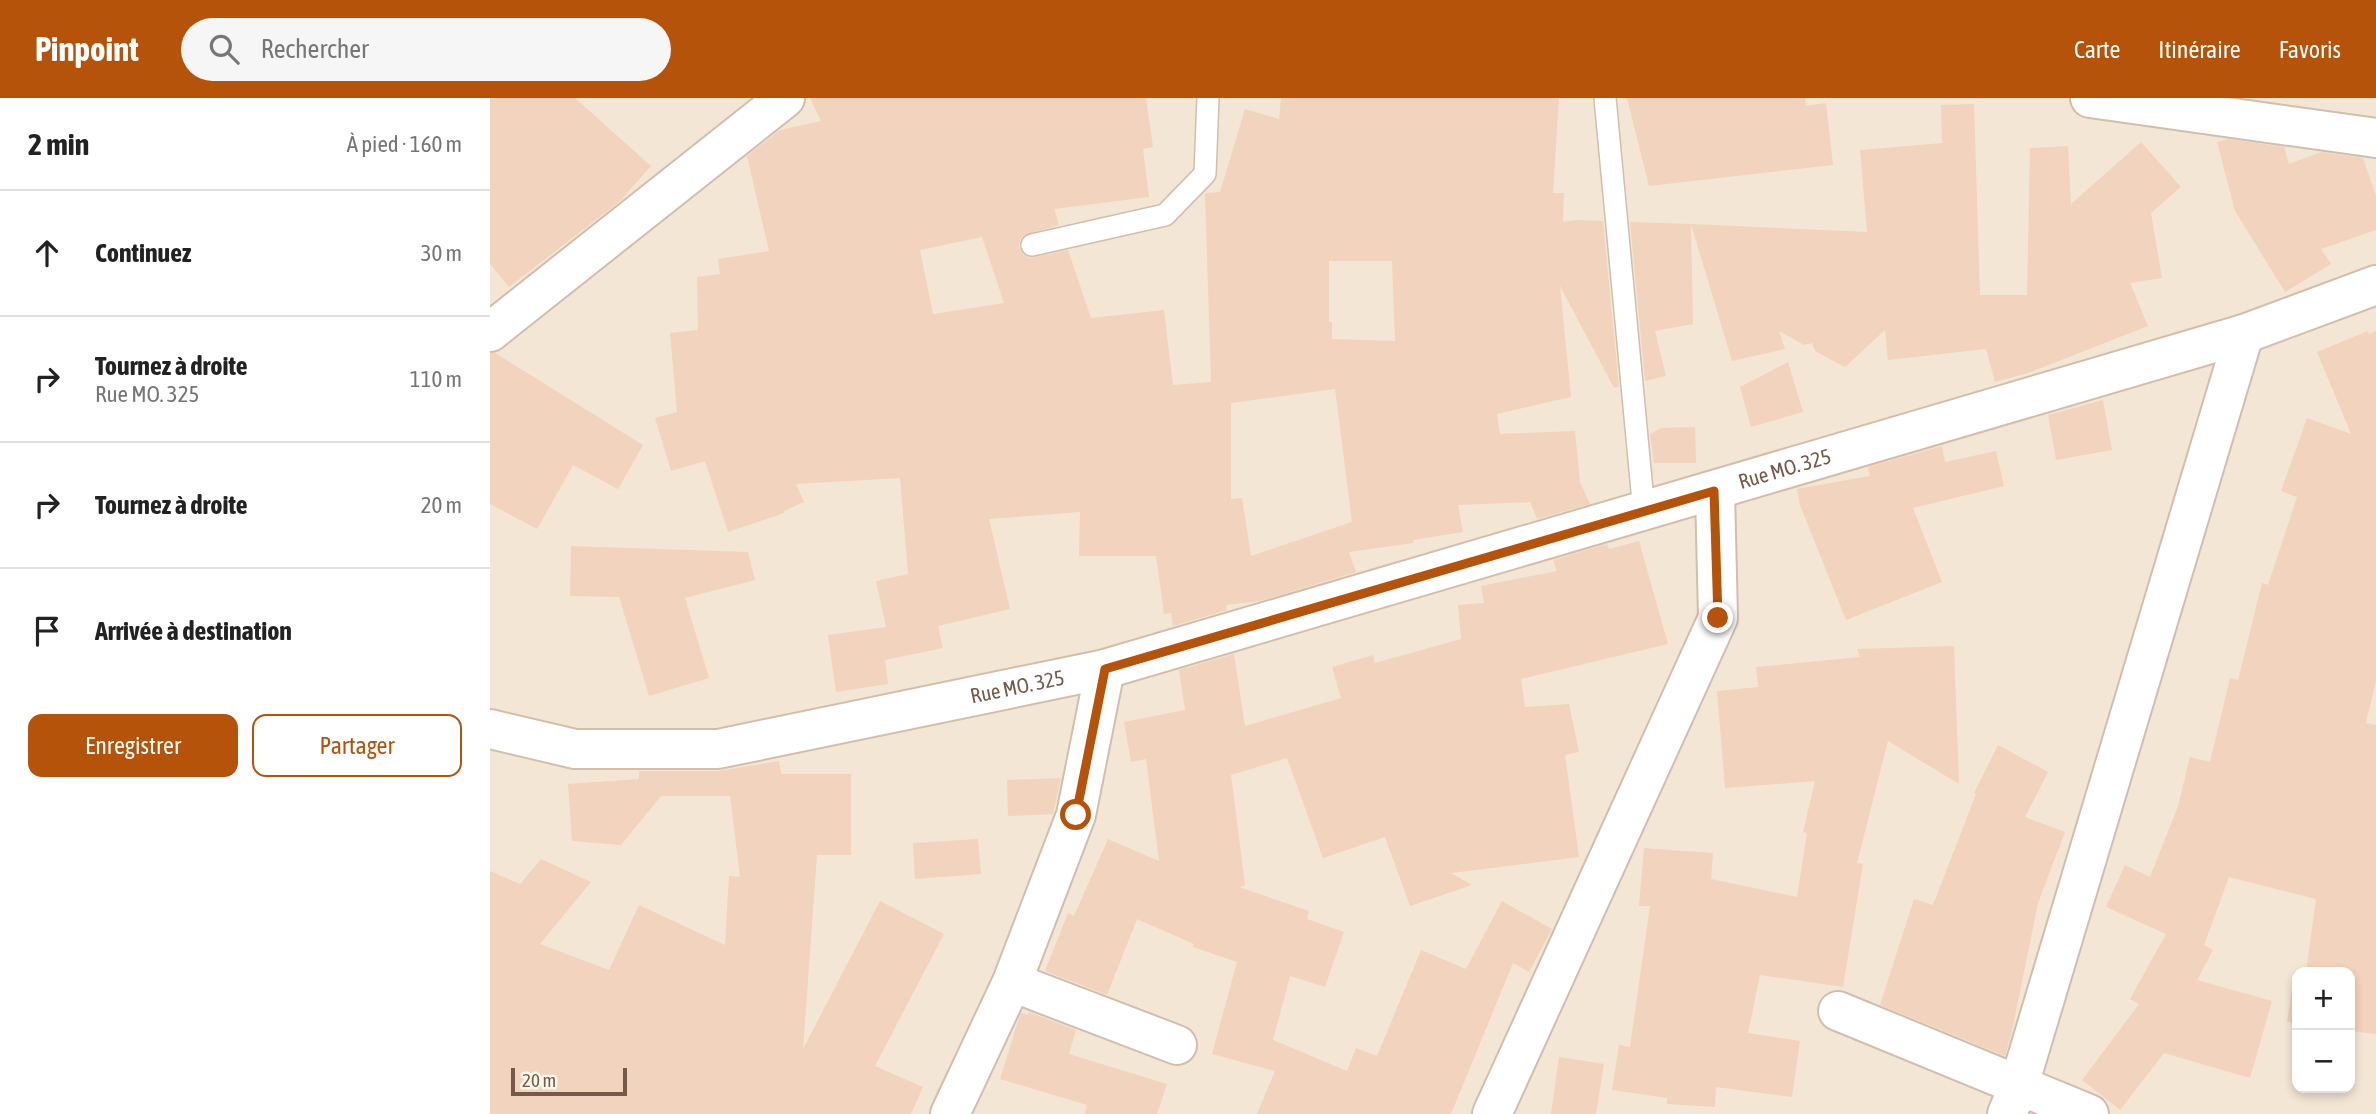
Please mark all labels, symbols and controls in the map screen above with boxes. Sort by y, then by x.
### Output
search box [181,18,671,81]
text: Pinpoint [35,30,139,68]
icon: search [205,30,243,68]
text: Rechercher [261,34,369,64]
text: Carte [2074,36,2120,63]
text: Itinéraire [2158,36,2241,63]
text: Favoris [2279,36,2341,63]
text: 2 min [28,127,89,161]
text: À pied · 160 m [347,131,462,157]
icon: ahead [28,234,66,272]
text: Continuez [95,238,191,268]
text: 30 m [421,240,462,266]
text: Tournez à droite [95,351,248,381]
icon: right [28,360,66,398]
text: 110 m [410,366,462,392]
text: Rue MO. 325 [95,381,199,407]
street label: Rue MO. 325 [1735,443,1834,493]
icon: right [28,486,66,524]
text: Tournez à droite [95,490,248,520]
text: 20 m [421,492,462,518]
route end [1702,602,1733,633]
icon: arrive [28,612,66,650]
text: Arrivée à destination [95,616,292,646]
street label: Rue MO. 325 [968,665,1066,708]
button: Enregistrer [28,714,238,777]
button: Partager [252,714,462,777]
route start [1060,799,1091,830]
map controls [2292,967,2355,1093]
button: + [2292,967,2355,1030]
button: − [2292,1030,2355,1093]
scale bar [511,1065,626,1097]
text: 20 m [522,1069,556,1091]

